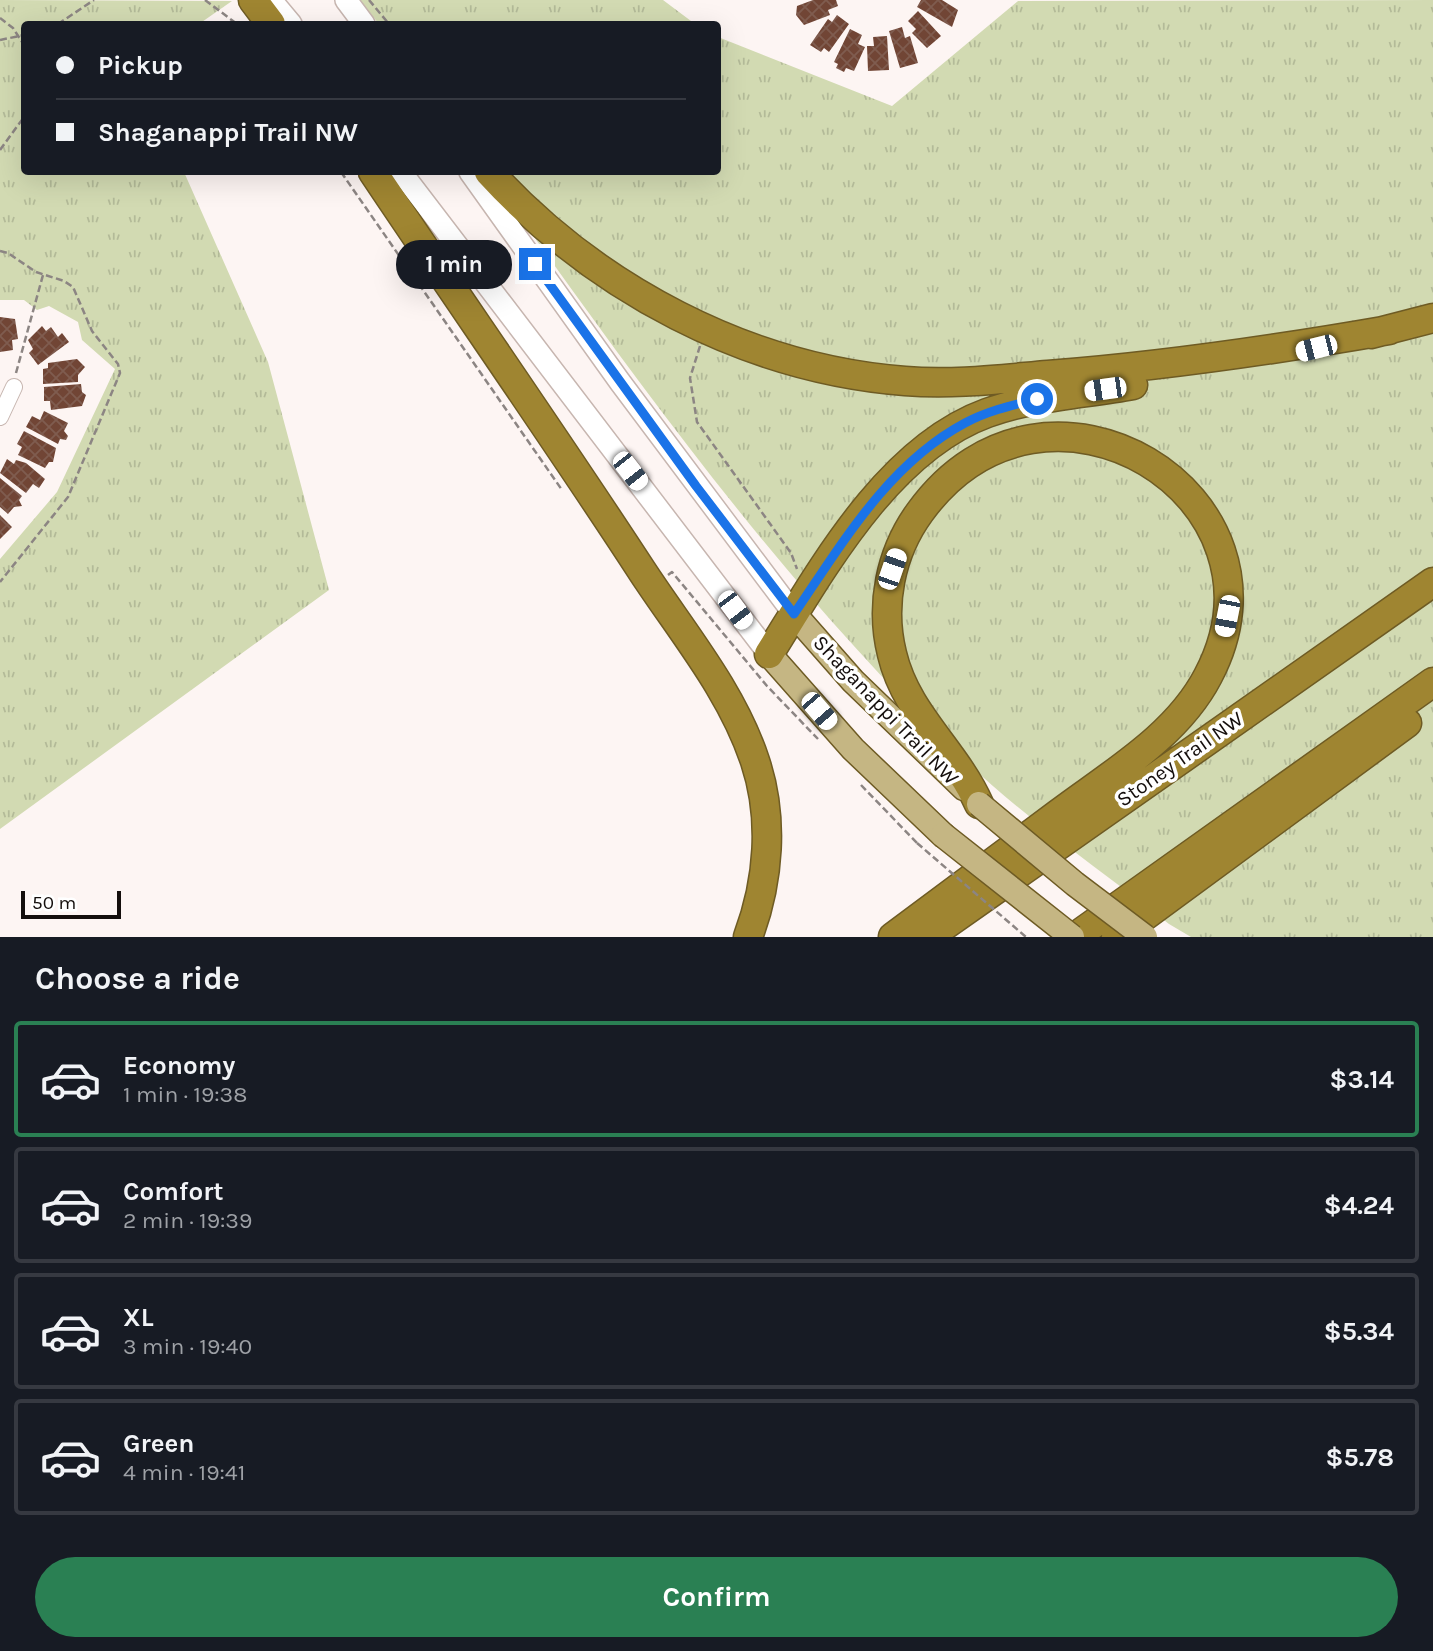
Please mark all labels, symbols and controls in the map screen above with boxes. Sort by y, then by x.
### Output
text: Pickup [98,50,183,81]
text: Shaganappi Trail NW [98,117,358,148]
callout: 1 min [395,240,510,288]
route end [519,248,551,280]
text: 1 min [425,251,483,278]
car [1294,333,1339,363]
car [1083,376,1128,402]
route start [1021,383,1053,415]
car [609,448,652,494]
car [876,546,909,592]
car [714,587,757,633]
car [1213,593,1242,639]
street label: Shaganappi Trail NW [808,630,964,790]
car [798,688,841,734]
street label: Stoney Trail NW [1112,706,1248,811]
scale bar [21,888,121,920]
text: 50 m [32,892,76,914]
text: Choose a ride [35,960,240,997]
icon: car [39,1048,102,1111]
text: Economy [123,1050,235,1081]
text: $3.14 [1330,1064,1394,1095]
text: 1 min · 19:38 [123,1081,247,1108]
icon: car [39,1174,102,1237]
text: Comfort [123,1176,224,1207]
text: $4.24 [1324,1190,1394,1221]
text: 2 min · 19:39 [123,1207,252,1234]
icon: car [39,1300,102,1363]
text: XL [123,1302,154,1333]
text: $5.34 [1324,1316,1394,1347]
text: 3 min · 19:40 [123,1333,252,1360]
icon: car [39,1426,102,1489]
text: Green [123,1428,195,1459]
text: $5.78 [1326,1442,1394,1473]
text: 4 min · 19:41 [123,1459,245,1486]
button: Confirm [35,1557,1398,1637]

